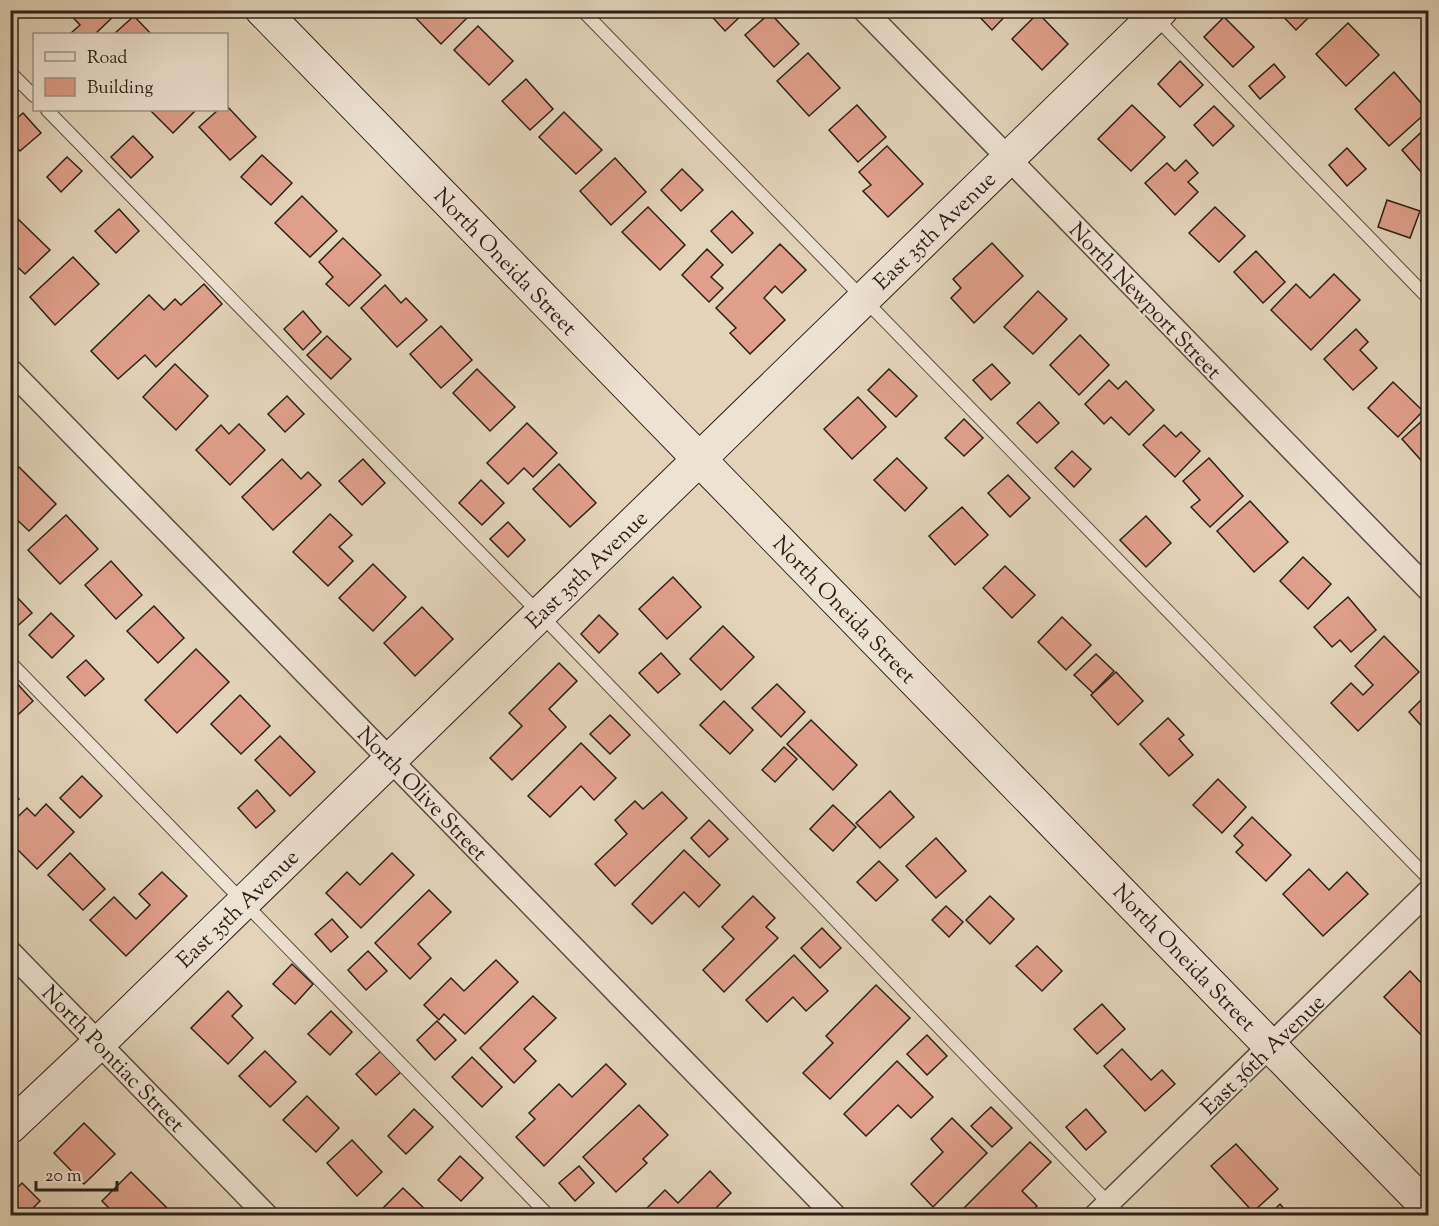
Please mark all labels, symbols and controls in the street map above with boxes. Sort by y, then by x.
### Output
legend [33,33,228,111]
text: Road [87,46,127,72]
text: Building [87,76,153,102]
street label: East 35th Avenue [868,165,1005,299]
street label: North Oneida Street [425,182,583,345]
street label: North Newport Street [1060,216,1228,388]
street label: East 35th Avenue [520,504,657,638]
street label: North Oneida Street [764,530,922,693]
street label: North Olive Street [348,721,494,870]
street label: East 35th Avenue [171,843,308,977]
street label: North Oneida Street [1104,878,1262,1041]
street label: North Pontiac Street [33,979,191,1141]
street label: East 36th Avenue [1195,988,1334,1124]
scale bar [36,1154,117,1192]
text: 20 m [45,1164,82,1190]

